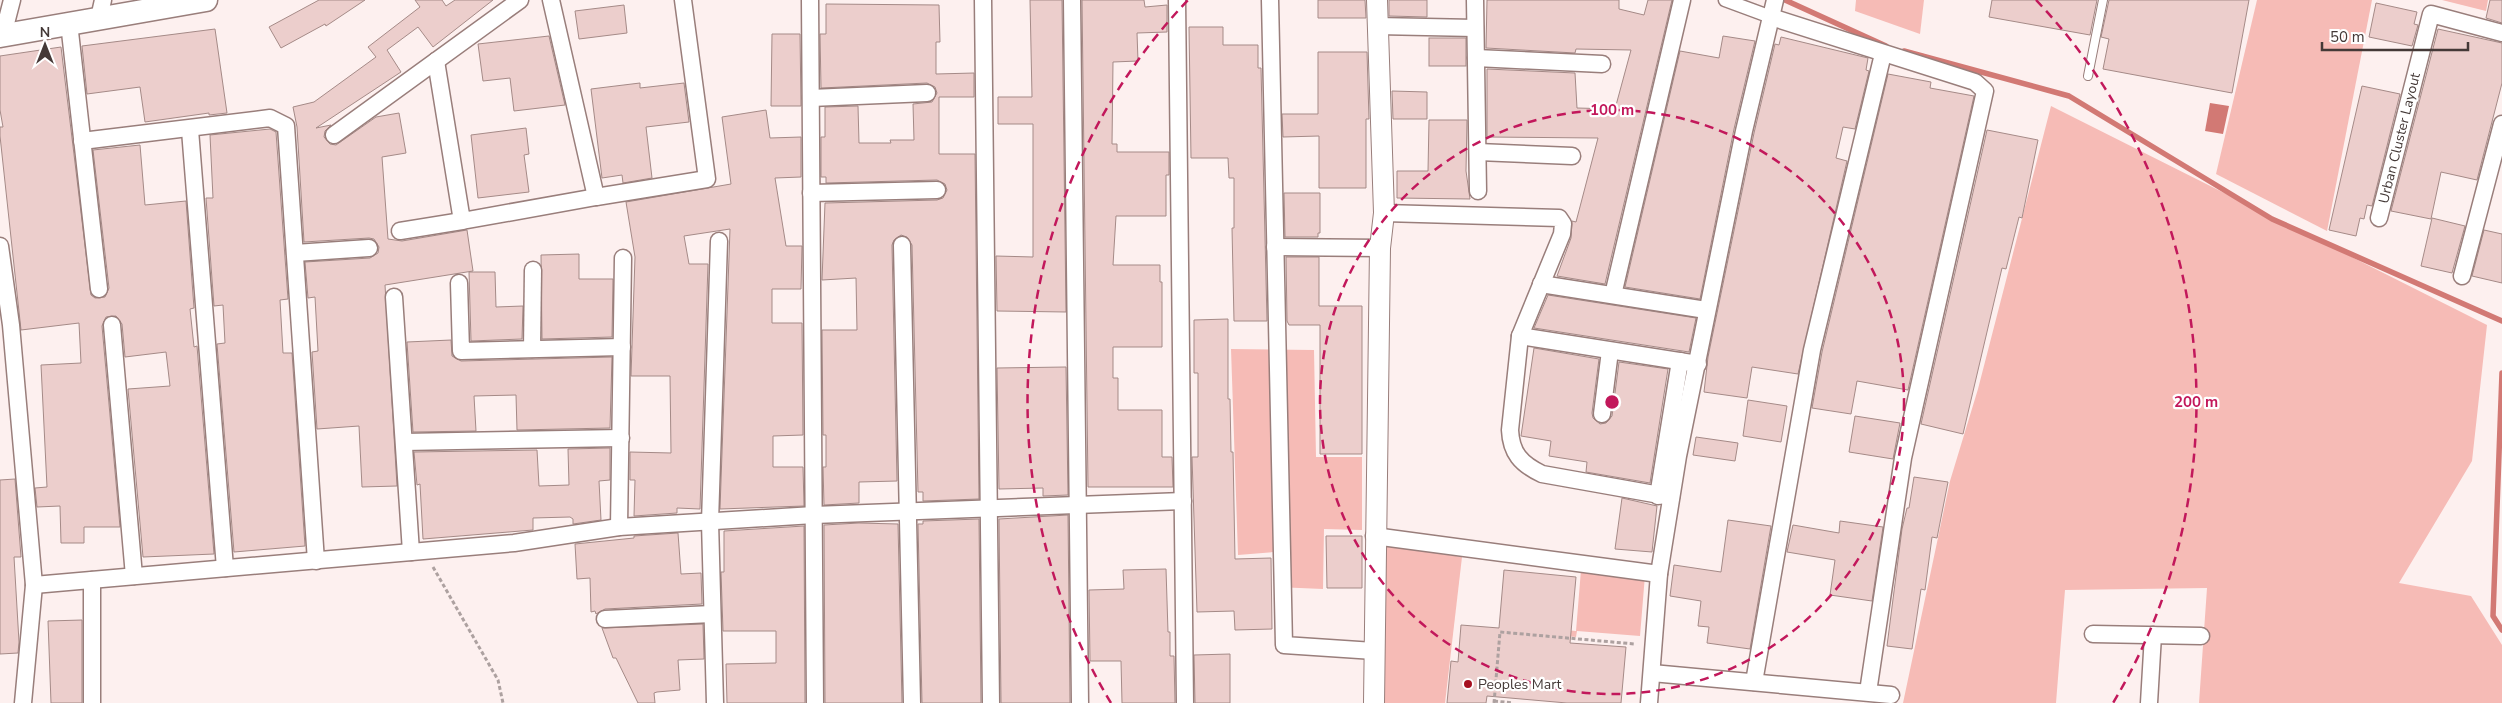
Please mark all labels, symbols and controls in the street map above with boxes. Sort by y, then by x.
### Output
north arrow [20,20,70,70]
scale bar [2322,20,2468,52]
text: N [40,23,50,42]
text: 50 m [2330,27,2365,47]
street label: Urban Cluster Layout [2374,71,2425,205]
text: 100 m [1590,100,1634,120]
text: 200 m [2174,392,2218,412]
centre of rings [1603,393,1621,411]
place label: Peoples Mart [1478,675,1562,694]
marker: Peoples Mart [1462,678,1474,690]

